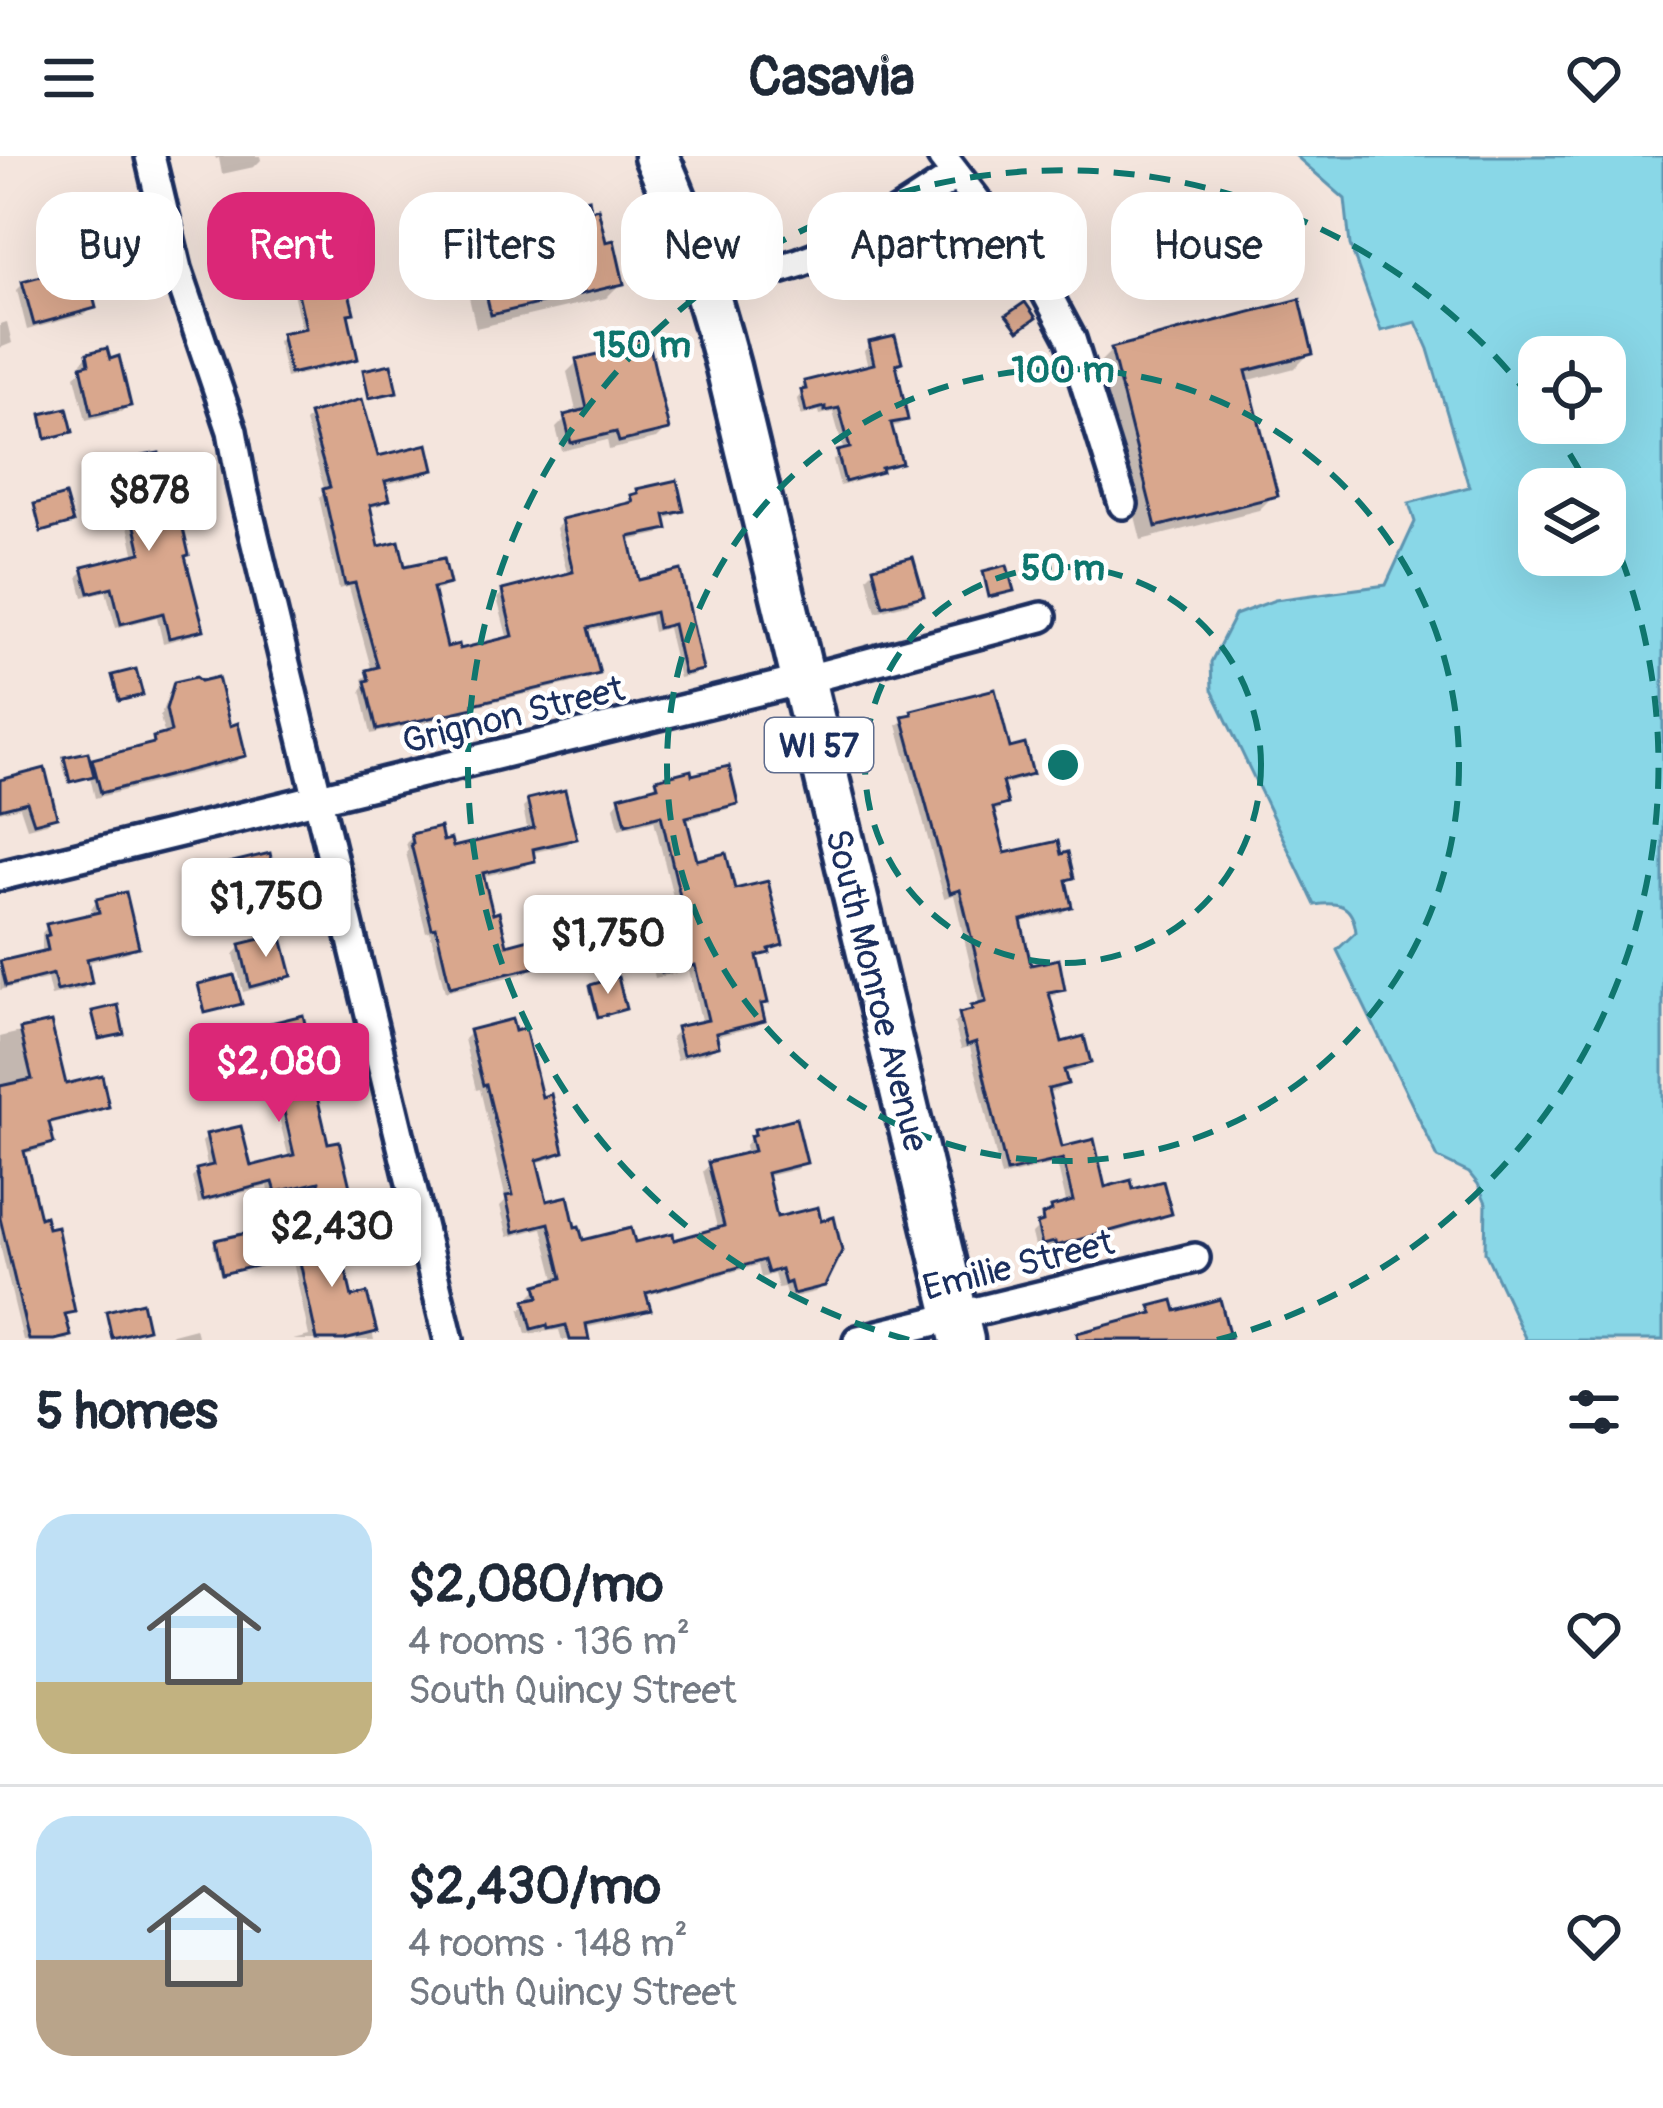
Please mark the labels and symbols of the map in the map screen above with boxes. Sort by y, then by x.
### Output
text: 150 m [593,323,691,368]
text: 100 m [1011,348,1115,393]
pin: $878 [78,452,220,554]
text: 50 m [1021,546,1105,591]
street label: Grignon Street [398,666,629,765]
road number: WI 57 [765,718,873,772]
centre of rings [1042,744,1084,786]
street label: South Monroe Avenue [815,825,938,1156]
pin: $1,750 [168,858,364,960]
pin: $1,750 [510,895,706,997]
pin: $2,080 [181,1023,377,1125]
pin: $2,430 [234,1188,430,1290]
street label: Emilie Street [918,1220,1119,1311]

